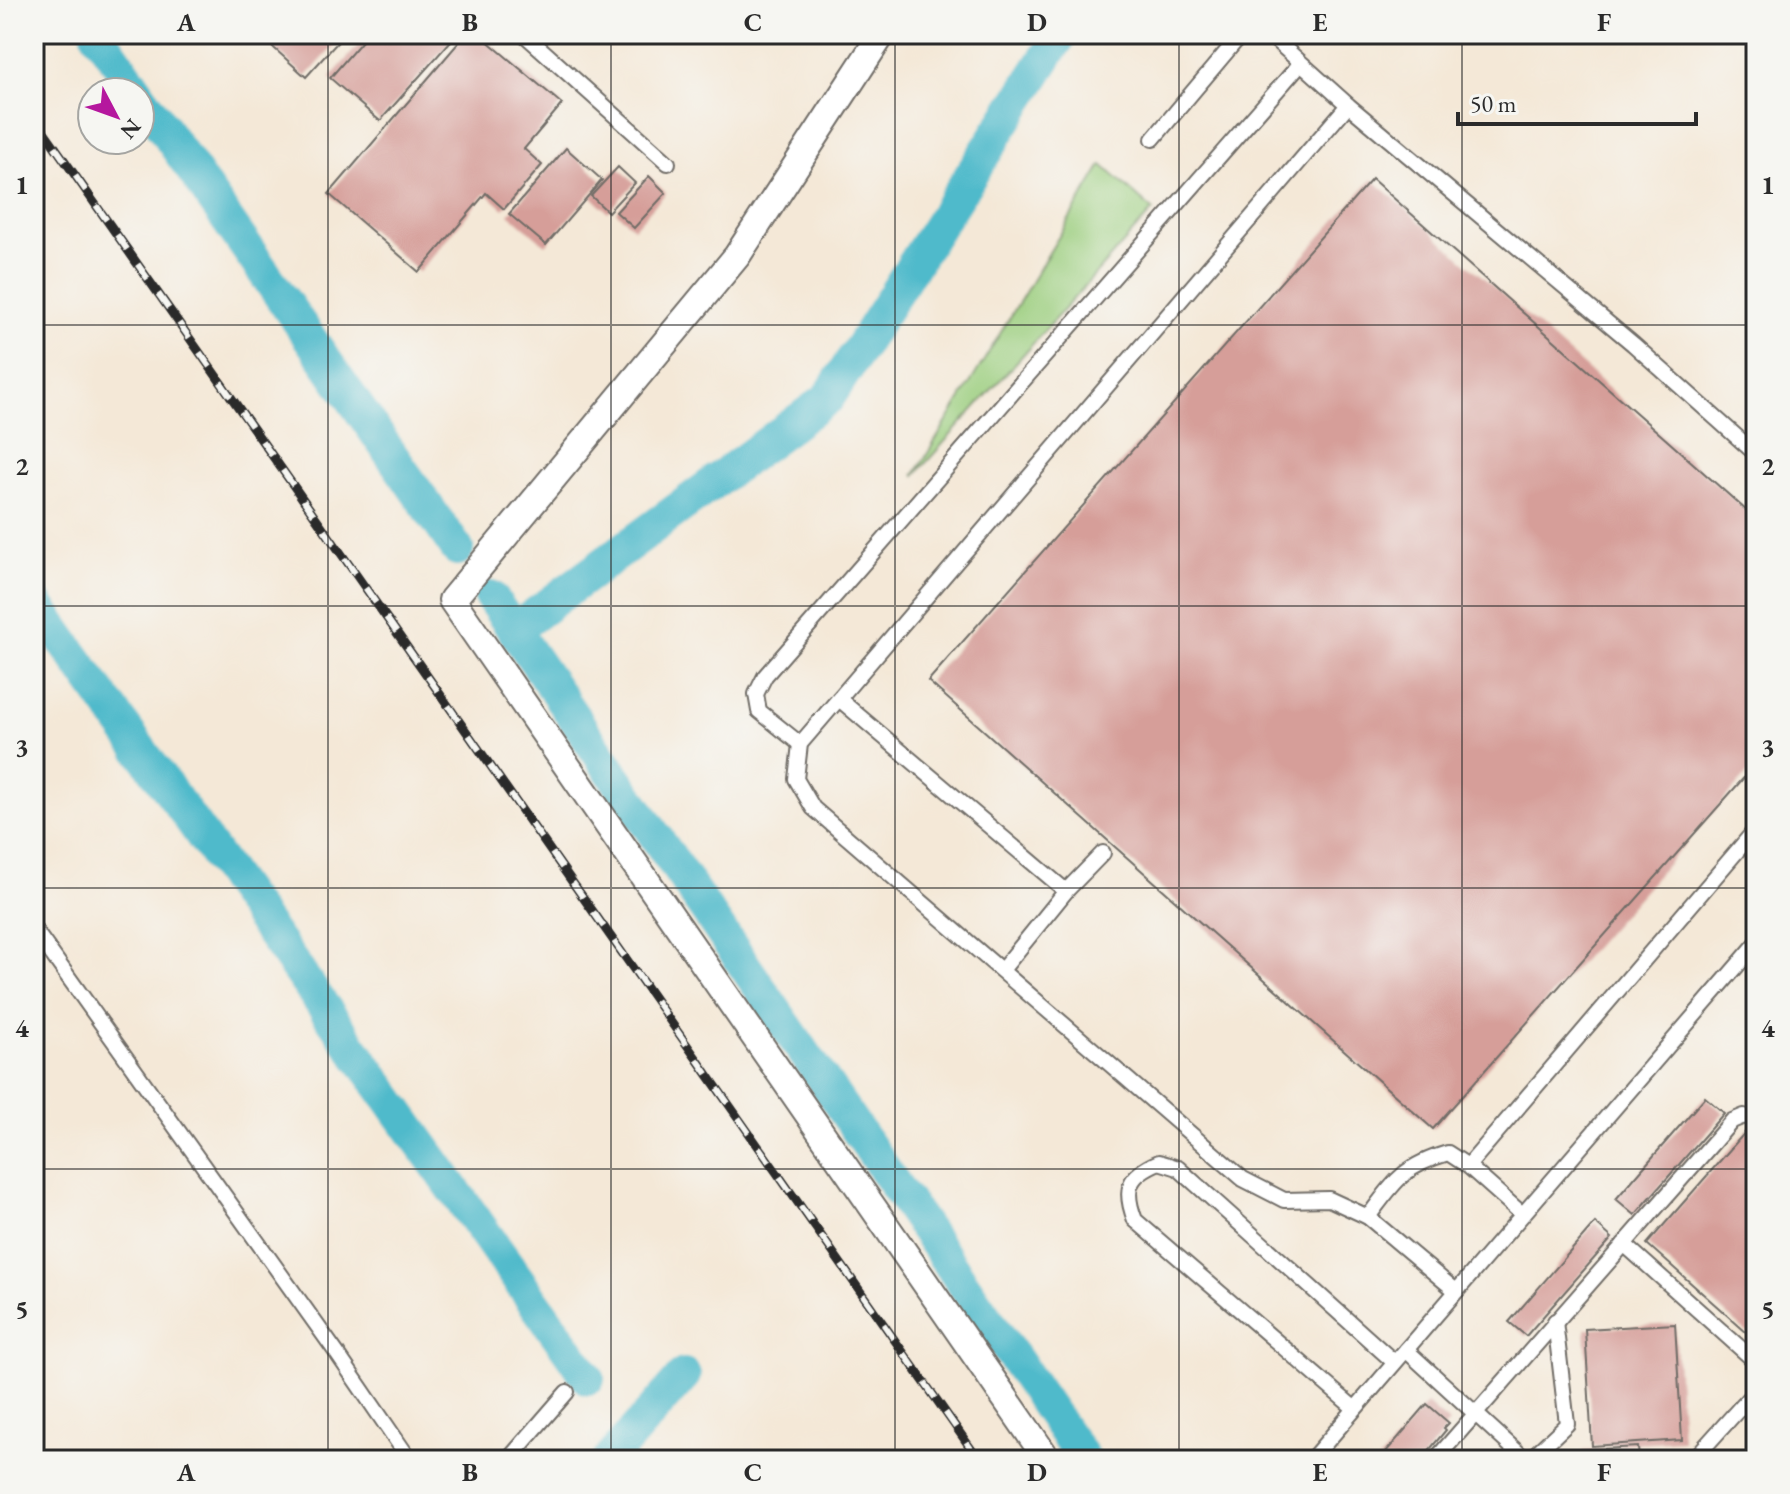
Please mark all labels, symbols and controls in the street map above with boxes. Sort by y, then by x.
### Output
text: A [176,5,196,39]
text: B [462,5,478,39]
text: C [744,5,762,39]
text: D [1027,5,1047,39]
text: E [1313,5,1328,39]
text: F [1597,5,1611,39]
north arrow [76,76,156,156]
scale bar [1458,76,1696,126]
text: 50 m [1470,88,1517,119]
text: N [114,113,148,145]
text: 1 [15,168,29,202]
text: 1 [1761,168,1775,202]
text: 2 [15,449,29,483]
text: 2 [1761,449,1775,483]
text: 3 [15,730,29,764]
text: 3 [1761,730,1775,764]
text: 4 [15,1011,29,1045]
text: 4 [1761,1011,1775,1045]
text: 5 [15,1292,29,1326]
text: 5 [1761,1292,1775,1326]
text: A [176,1455,196,1489]
text: B [462,1455,478,1489]
text: C [744,1455,762,1489]
text: D [1027,1455,1047,1489]
text: E [1313,1455,1328,1489]
text: F [1597,1455,1611,1489]

